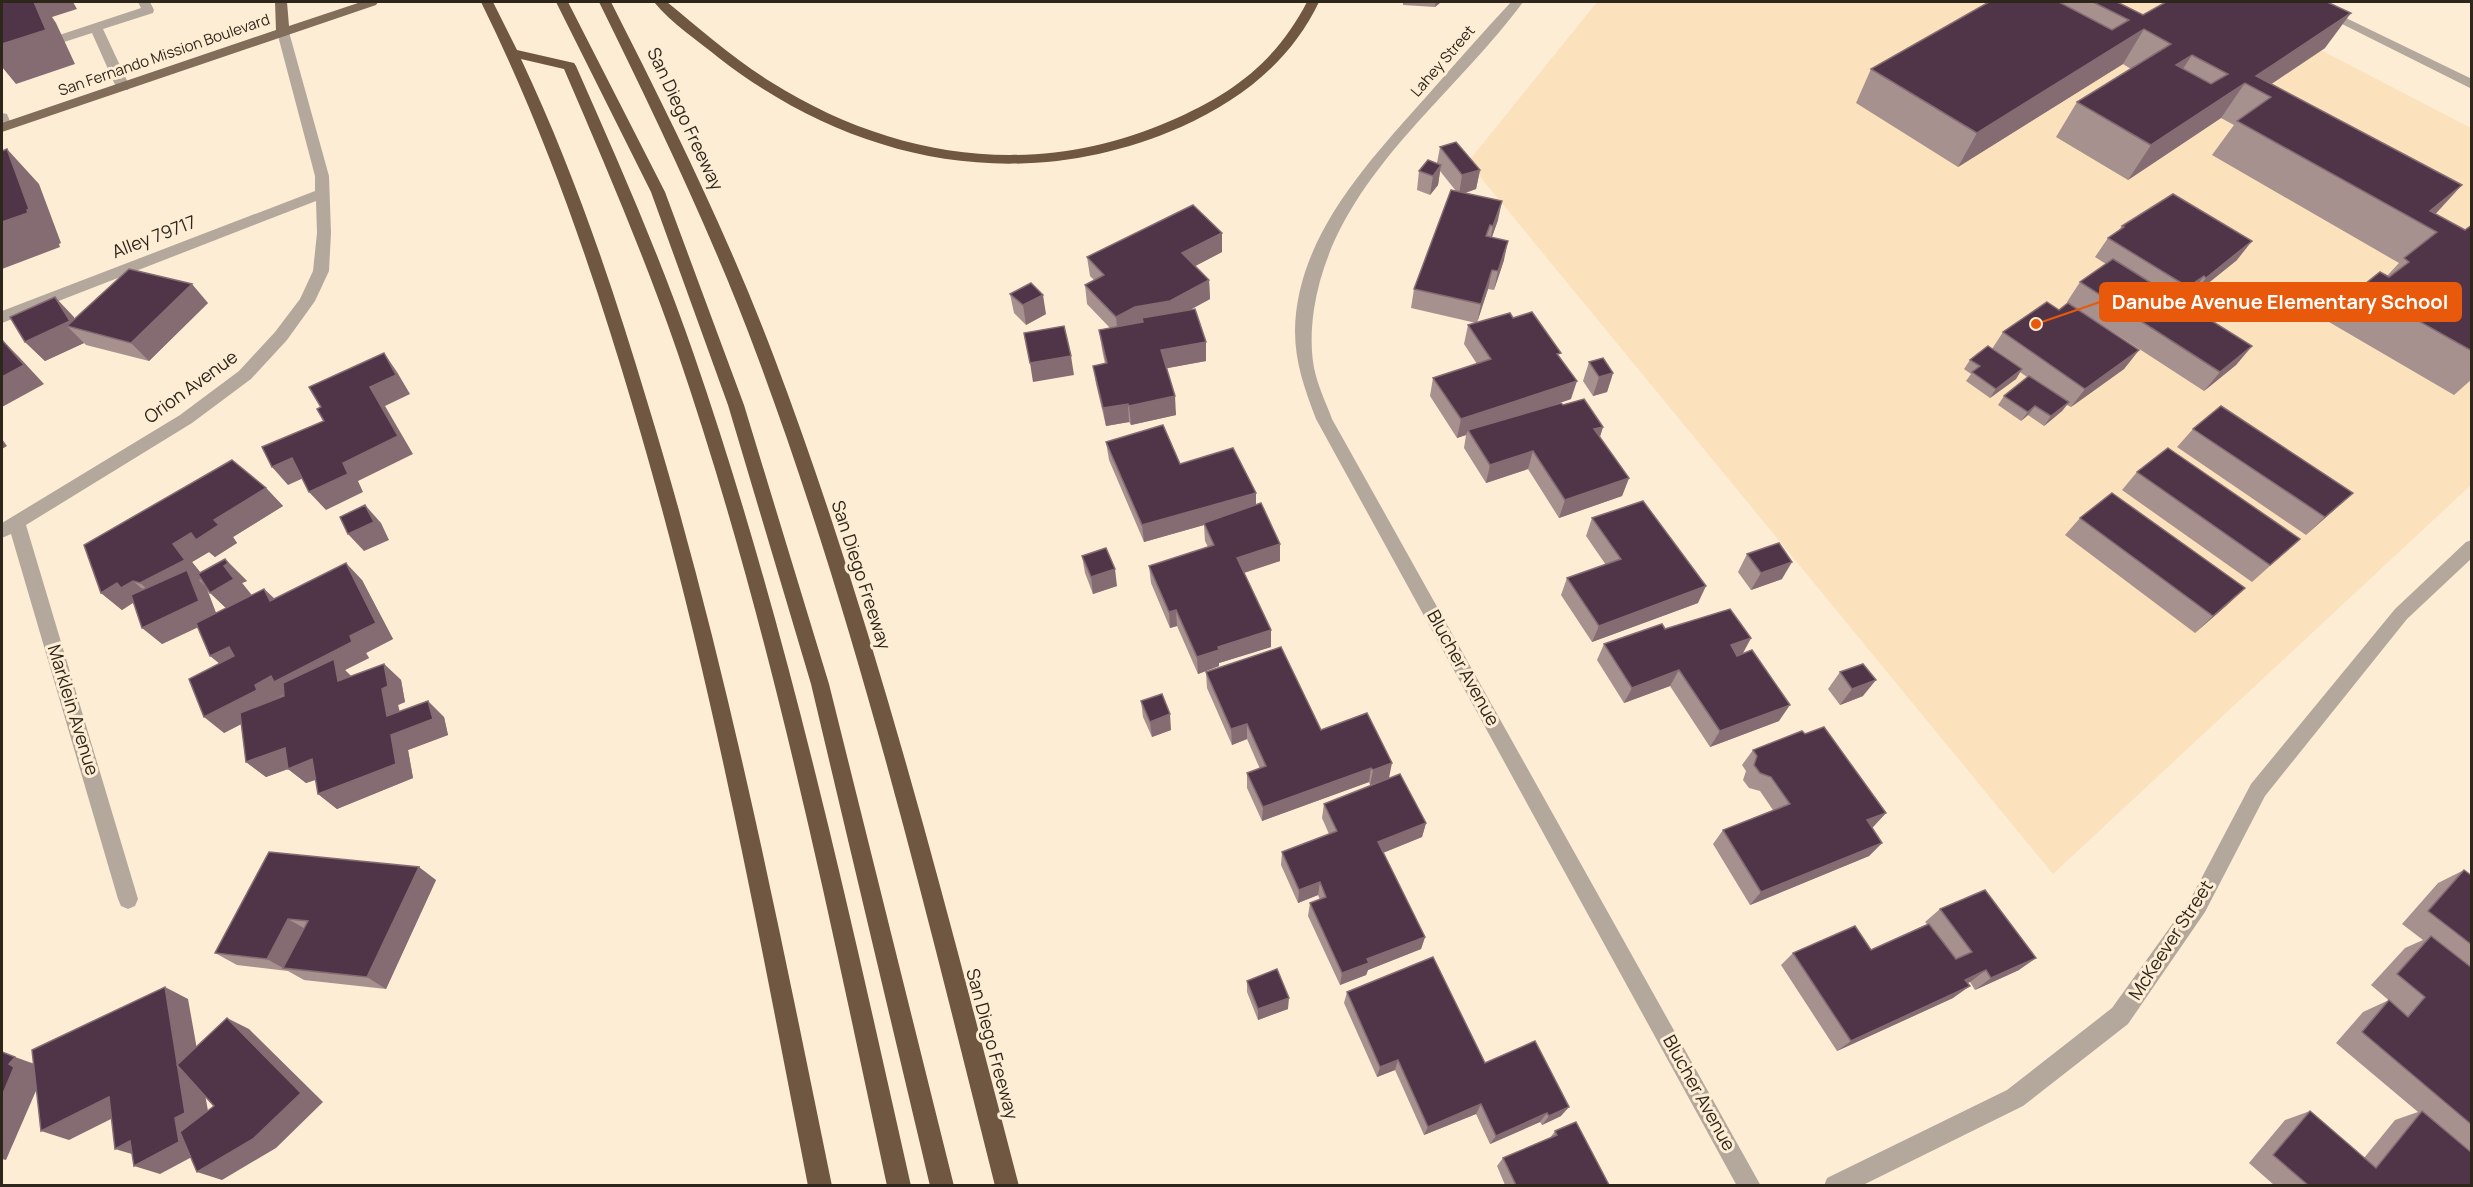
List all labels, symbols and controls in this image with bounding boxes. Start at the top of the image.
street label: San Fernando Mission Boulevard [55,8,272,101]
street label: Lahey Street [1406,20,1480,101]
street label: San Diego Freeway [642,43,730,195]
street label: Alley 79717 [108,209,199,263]
callout: Danube Avenue Elementary School [2100,283,2461,321]
text: Danube Avenue Elementary School [2112,288,2448,315]
street label: Orion Avenue [139,344,242,428]
street label: San Diego Freeway [827,497,898,653]
street label: Blucher Avenue [1422,605,1506,730]
street label: Marklein Avenue [43,641,105,778]
street label: McKeever Street [2123,875,2218,1004]
street label: San Diego Freeway [961,966,1025,1122]
street label: Blucher Avenue [1658,1030,1742,1155]

